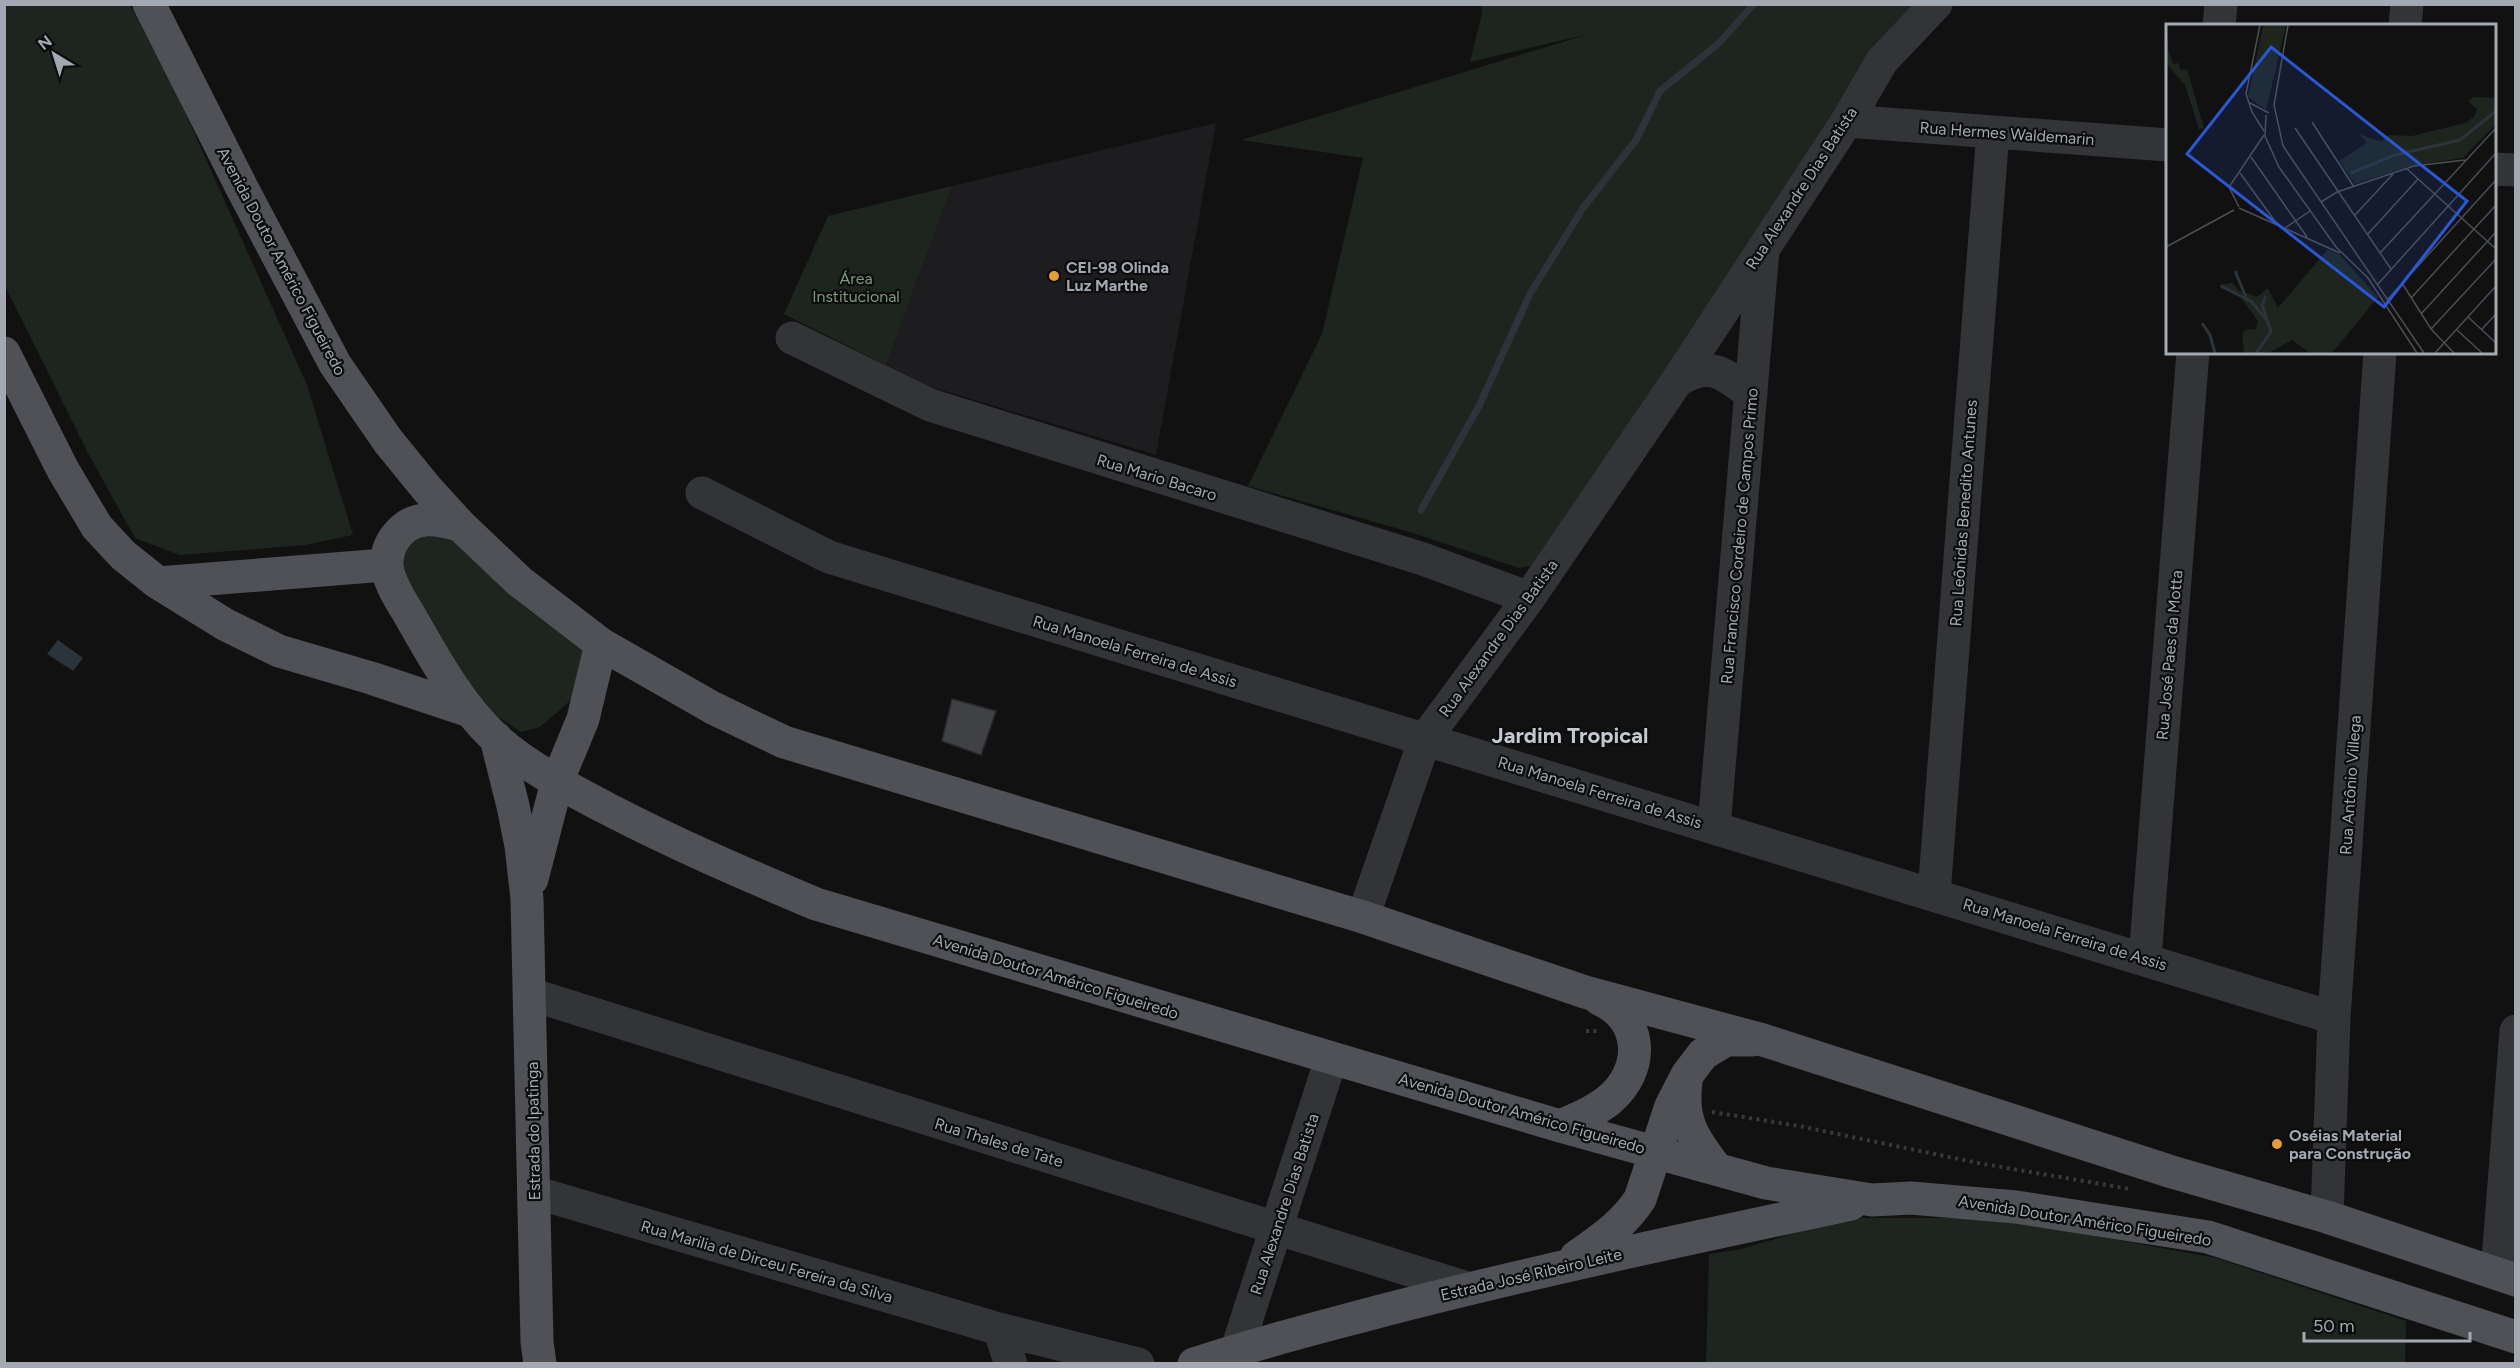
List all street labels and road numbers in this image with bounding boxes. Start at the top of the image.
street label: Rua Alexandre Dias Batista [1742,104,1861,273]
street label: Rua Hermes Waldemarin [1919,118,2095,149]
street label: Avenida Doutor Américo Figueiredo [213,144,350,379]
street label: Rua Francisco Cordeiro de Campos Primo [1717,387,1762,685]
street label: Rua Leônidas Benedito Antunes [1946,399,1981,627]
street label: Rua Mario Bacaro [1095,450,1219,505]
street label: Rua Alexandre Dias Batista [1435,556,1562,721]
street label: Rua José Paes da Motta [2153,569,2186,741]
street label: Rua Manoela Ferreira de Assis [1031,611,1239,692]
street label: Rua Antônio Villega [2336,714,2365,856]
street label: Rua Manoela Ferreira de Assis [1496,752,1704,833]
street label: Rua Manoela Ferreira de Assis [1961,894,2169,975]
street label: Avenida Doutor Américo Figueiredo [931,930,1181,1023]
street label: Estrada do Ipatinga [523,1061,544,1201]
street label: Avenida Doutor Américo Figueiredo [1396,1069,1647,1158]
street label: Rua Alexandre Dias Batista [1246,1111,1323,1297]
street label: Rua Thales de Tate [932,1114,1066,1171]
street label: Avenida Doutor Américo Figueiredo [1957,1191,2213,1250]
street label: Rua Marilia de Dirceu Fereira da Silva [639,1216,895,1307]
street label: Estrada José Ribeiro Leite [1439,1244,1624,1305]

